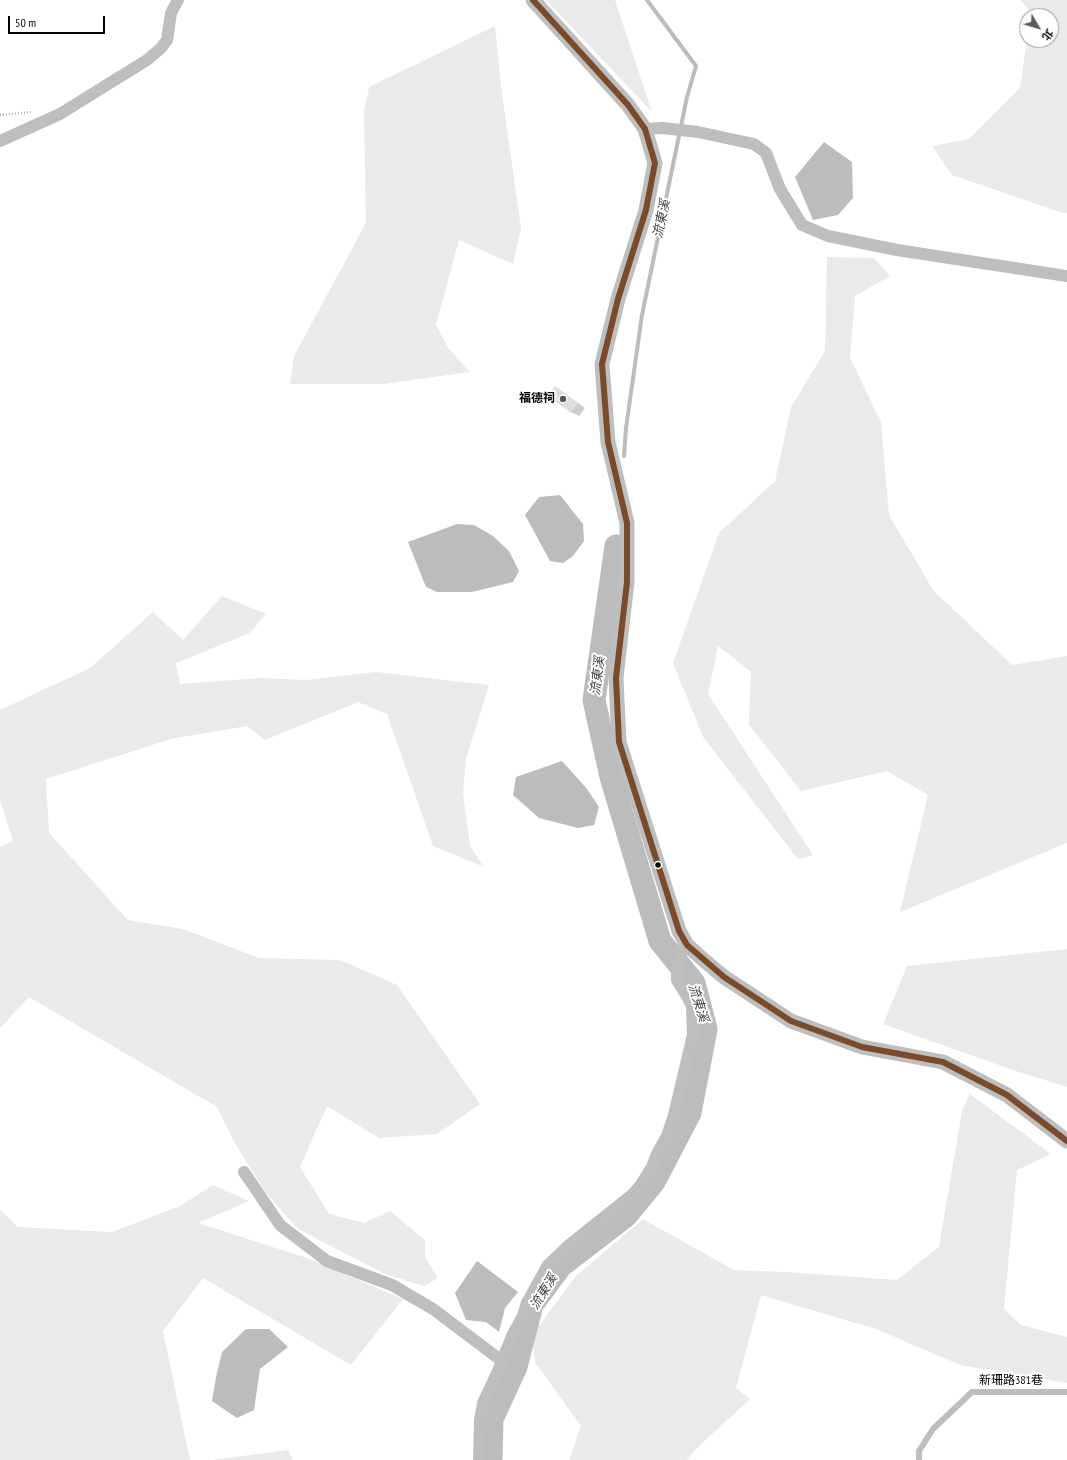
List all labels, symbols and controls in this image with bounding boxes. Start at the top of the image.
scale bar [10,8,107,34]
north arrow [1019,8,1059,48]
text: 50 m [15,15,36,30]
text: 北 [1039,26,1057,43]
water label: 流東溪 [650,198,674,240]
place label: 福德祠 [519,392,555,406]
marker: 福德祠 [558,394,568,404]
water label: 流東溪 [588,656,608,696]
unlabelled marker [653,860,663,870]
water label: 流東溪 [685,982,711,1024]
water label: 流東溪 [527,1271,561,1313]
street label: 新珊路381巷 [979,1374,1043,1388]

